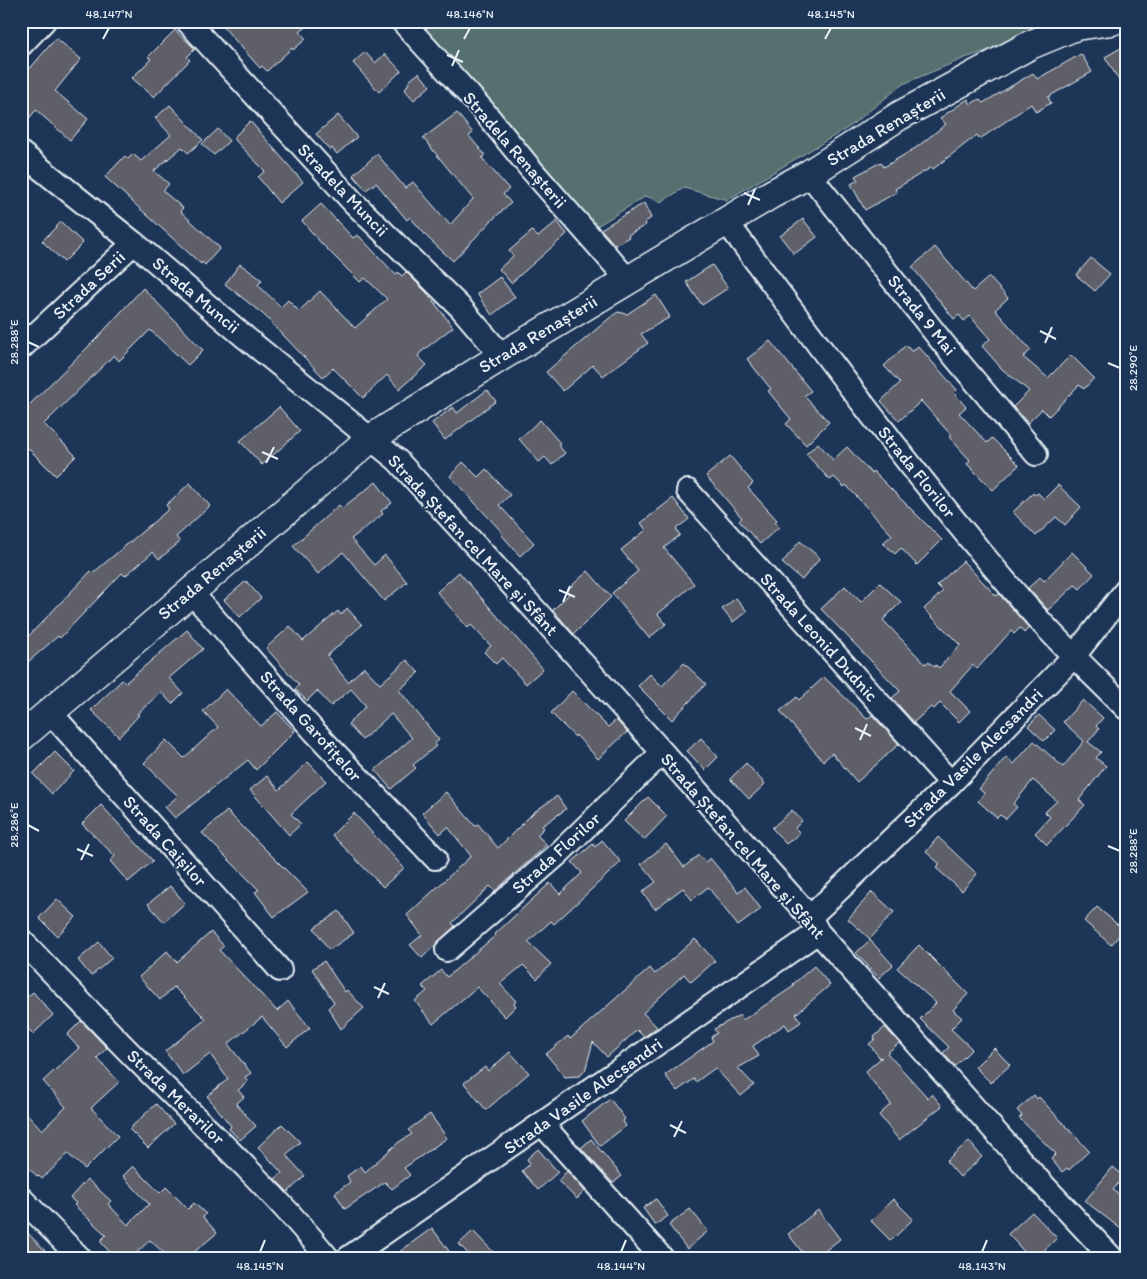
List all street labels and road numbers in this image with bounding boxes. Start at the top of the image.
street label: Strada Renașterii [823,83,949,171]
street label: Stradela Renașterii [458,87,572,213]
street label: Stradela Muncii [293,139,393,241]
street label: Strada Serii [48,246,130,324]
street label: Strada Muncii [148,252,244,338]
street label: Strada 9 Mai [883,270,961,360]
street label: Strada Renașterii [475,290,601,378]
street label: Strada Florilor [873,422,961,523]
street label: Strada Ștefan cel Mare și Sfânt [383,450,563,640]
street label: Strada Renașterii [153,521,271,625]
street label: Strada Leonid Dudnic [755,568,883,706]
street label: Strada Garofițelor [255,666,367,787]
street label: Strada Vasile Alecsandri [899,684,1047,832]
street label: Strada Ștefan cel Mare și Sfânt [656,748,830,944]
street label: Strada Caișilor [118,791,212,891]
street label: Strada Florilor [507,807,606,899]
street label: Strada Vasile Alecsandri [499,1033,667,1159]
street label: Strada Merarilor [122,1045,230,1150]

